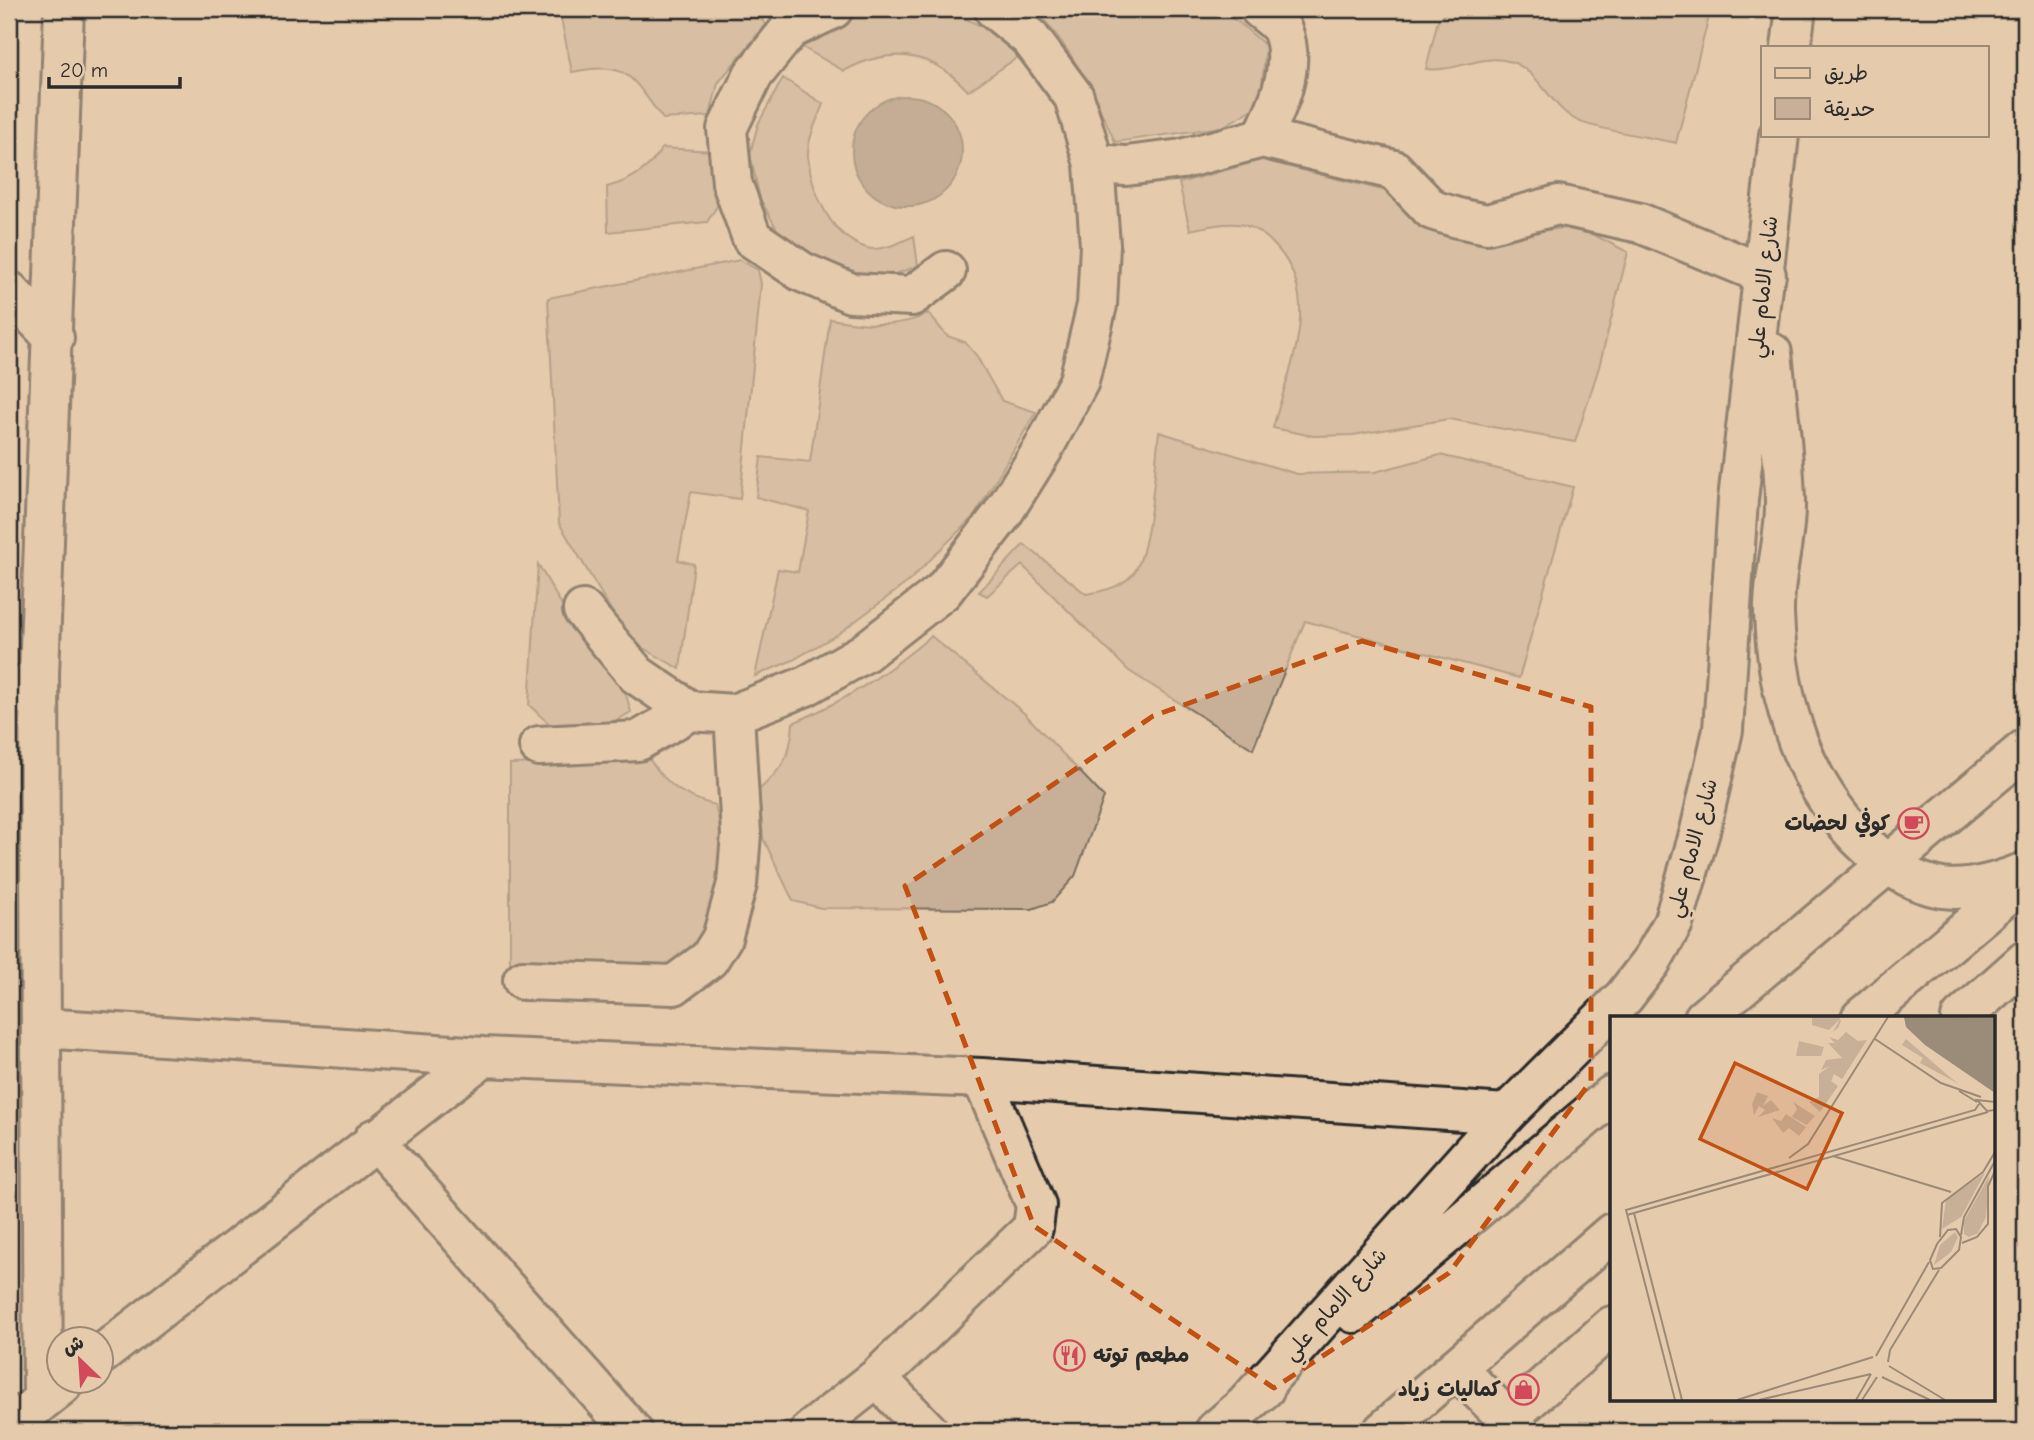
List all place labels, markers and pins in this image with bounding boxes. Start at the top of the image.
cafe icon: كوفي لحضات [1896,806,1930,840]
place label: كوفي لحضات [1785,807,1891,838]
restaurant icon: مطعم توته [1053,1338,1087,1372]
place label: مطعم توته [1093,1343,1190,1371]
shop icon: كماليات زياد [1507,1372,1541,1406]
place label: كماليات زياد [1398,1377,1501,1402]

